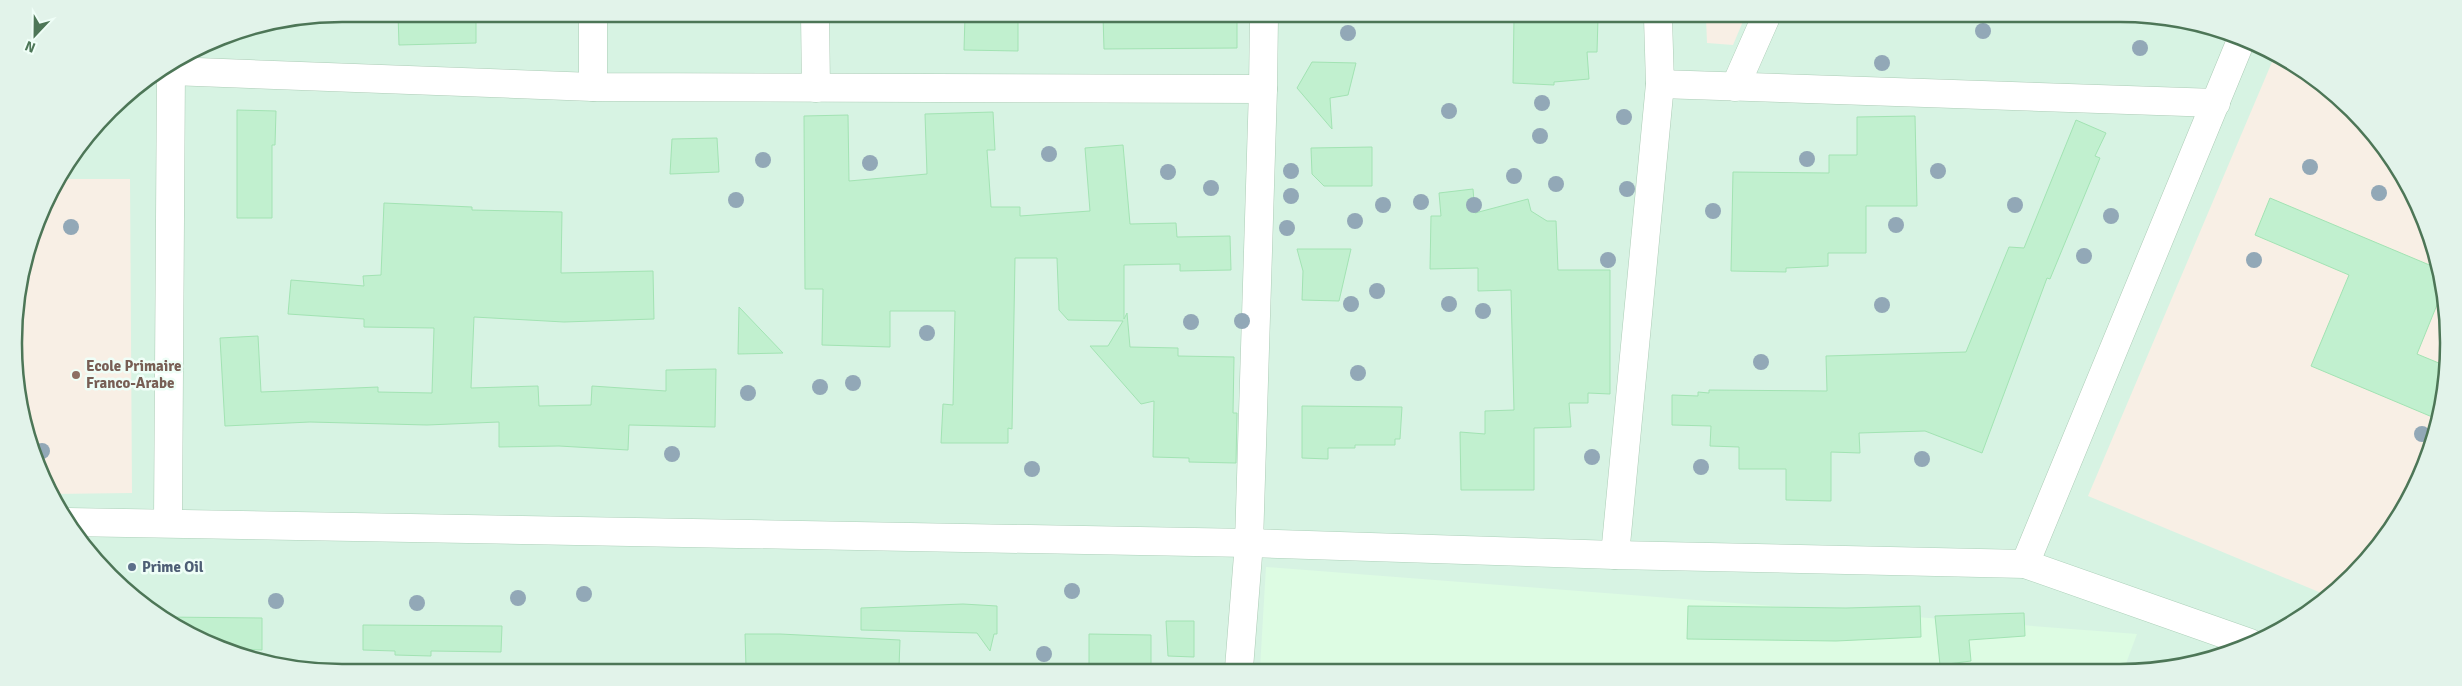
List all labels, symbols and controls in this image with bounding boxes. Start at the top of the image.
north arrow [10,10,60,60]
text: N [23,37,38,56]
place label: Ecole Primaire Franco-Arabe [86,357,181,392]
marker: Ecole Primaire Franco-Arabe [70,369,82,381]
place label: Prime Oil [142,558,204,576]
marker: Prime Oil [126,561,138,573]

